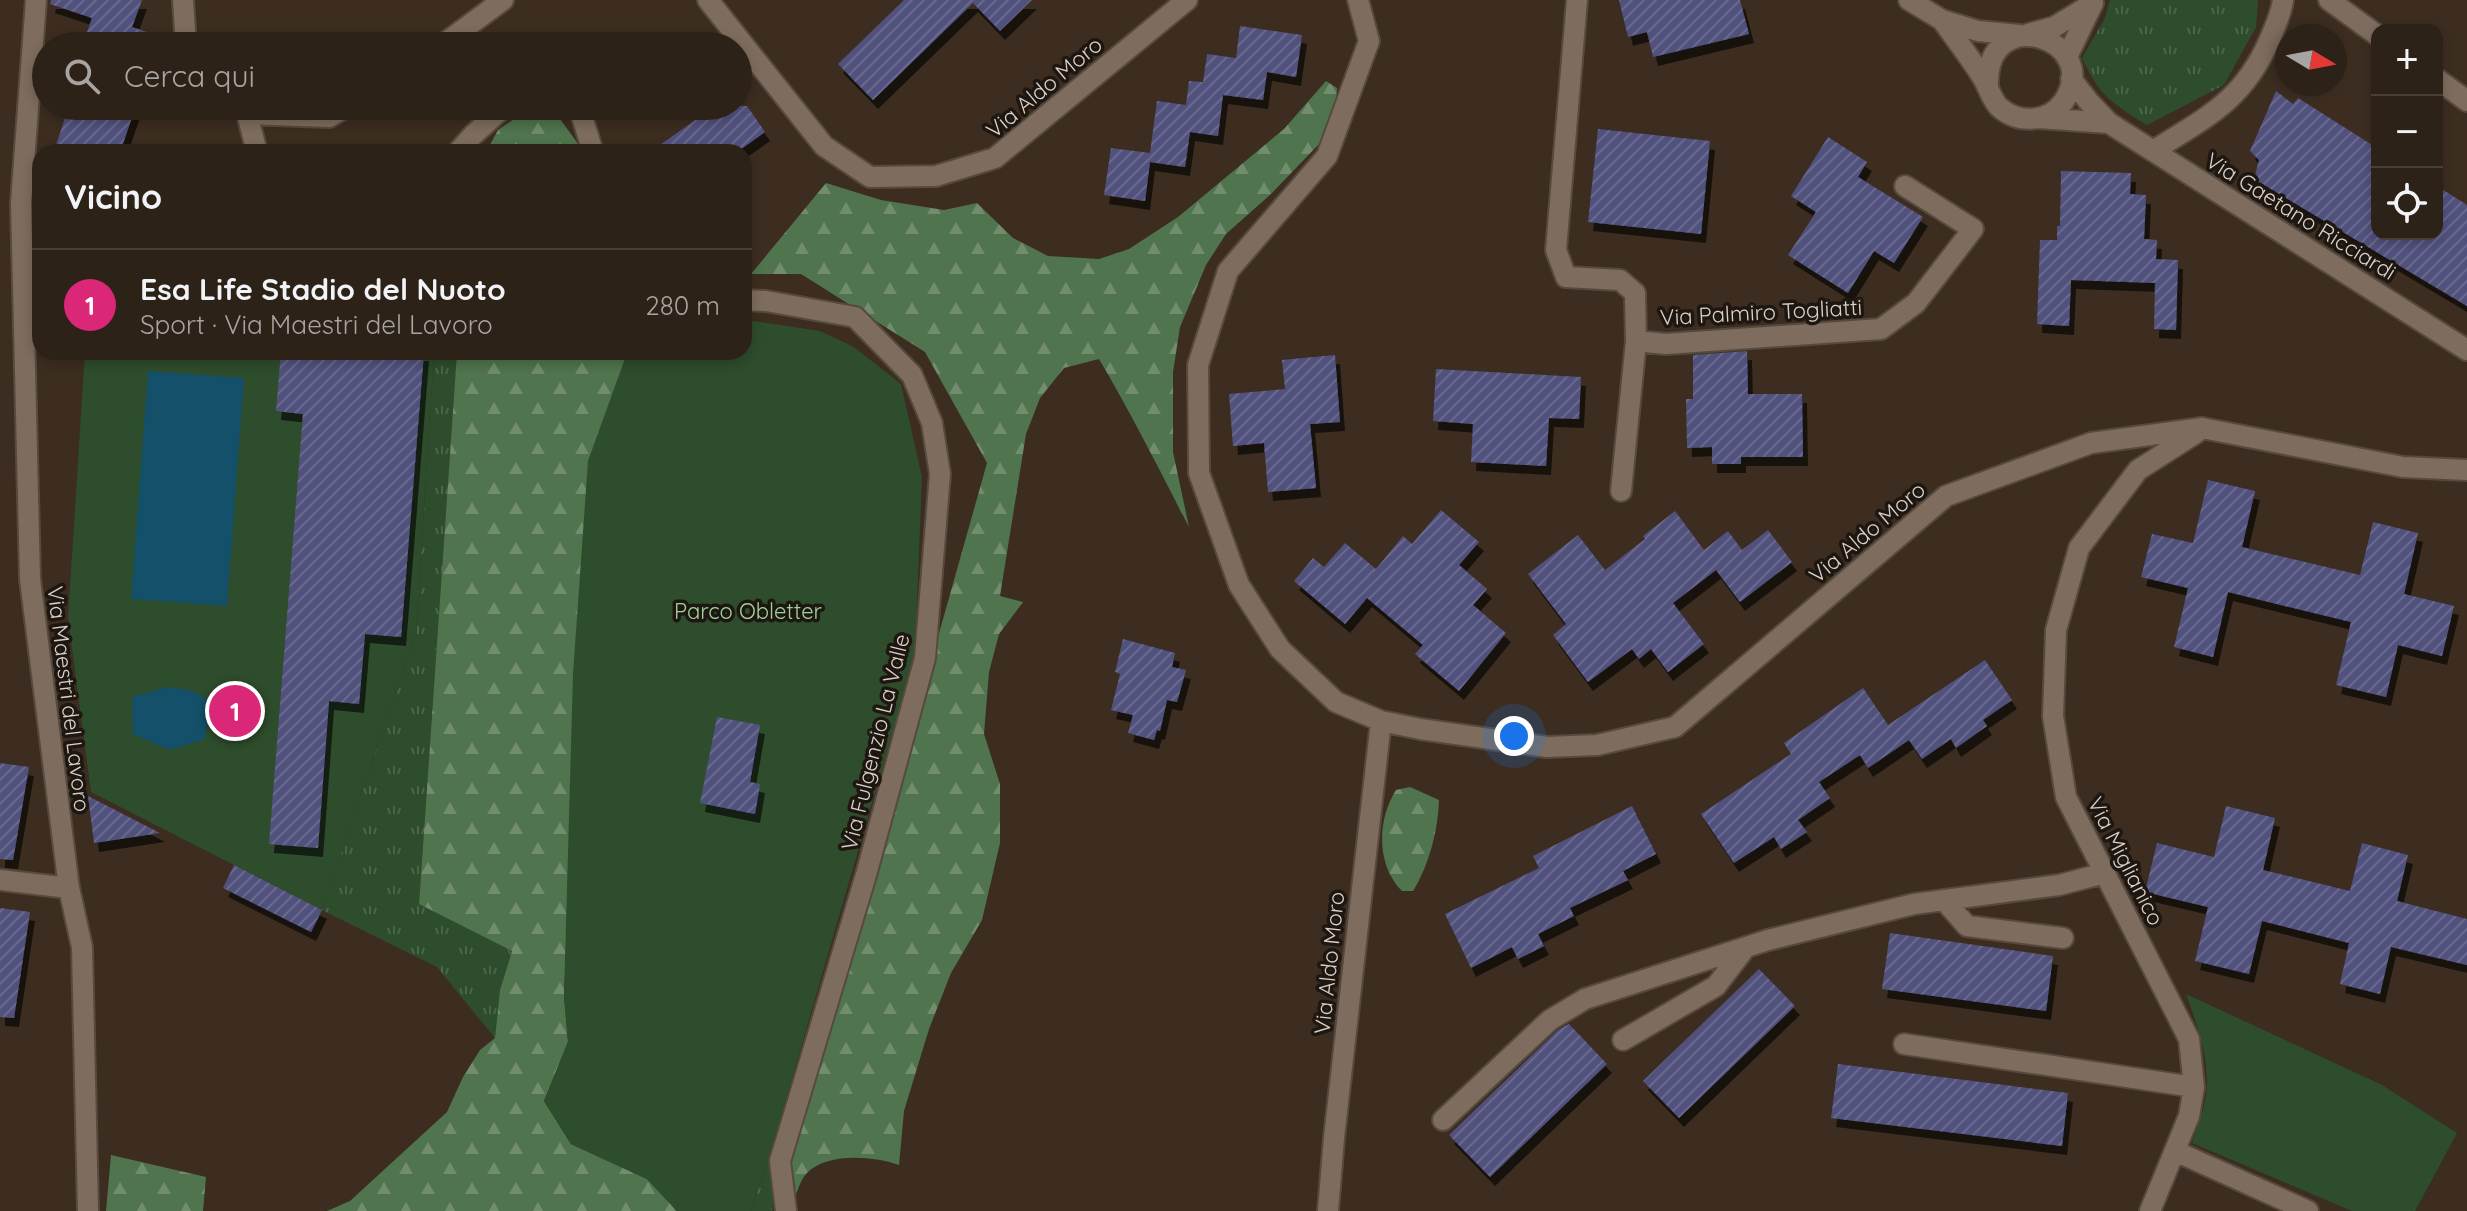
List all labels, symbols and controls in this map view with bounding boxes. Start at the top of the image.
north arrow [2275,24,2347,96]
map controls [2371,24,2443,240]
button: + [2371,24,2443,96]
street label: Via Aldo Moro [980,30,1108,144]
search box [32,32,752,120]
icon: search [60,54,104,98]
text: Cerca qui [124,57,255,95]
button: − [2371,96,2443,168]
street label: Via Gaetano Ricciardi [2201,146,2401,286]
button: locate [2371,168,2443,240]
text: Vicino [64,175,162,218]
text: Esa Life Stadio del Nuoto [140,270,506,308]
text: 1 [85,289,95,322]
text: 280 m [645,289,720,322]
street label: Via Palmiro Togliatti [1659,293,1863,331]
text: Sport · Via Maestri del Lavoro [140,308,493,341]
street label: Via Aldo Moro [1803,475,1931,589]
street label: Via Maestri del Lavoro [41,584,97,814]
park label: Parco Obletter [674,597,823,625]
street label: Via Fulgenzio La Valle [835,631,915,853]
pin: 1 [209,681,261,741]
your location [1494,716,1534,756]
street label: Via Miglianico [2082,792,2170,930]
street label: Via Aldo Moro [1308,890,1350,1036]

